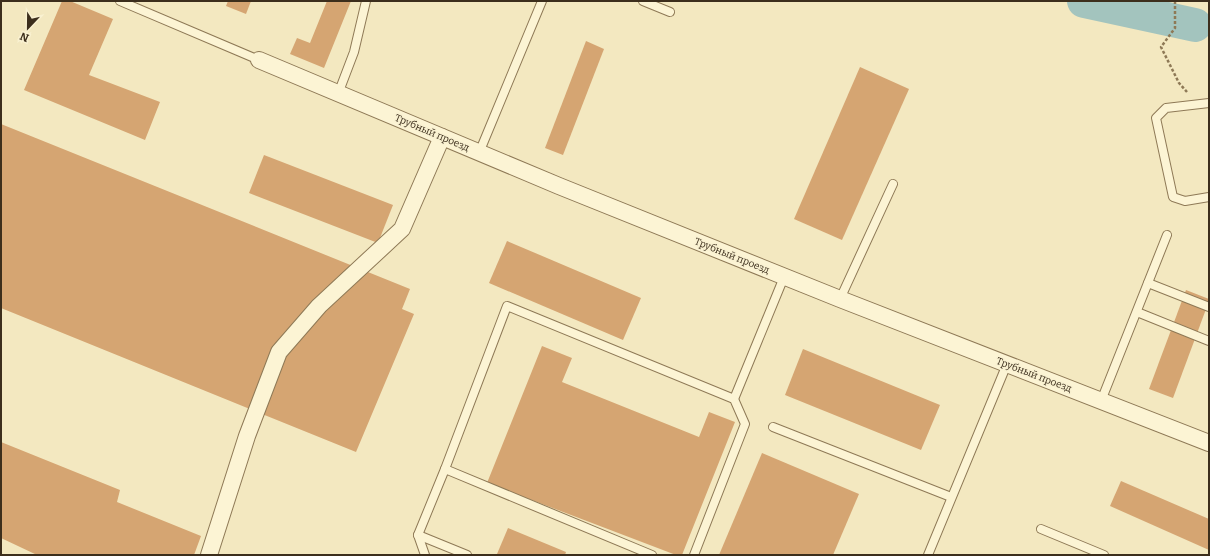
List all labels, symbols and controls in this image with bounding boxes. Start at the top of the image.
north arrow [8,8,48,48]
text: N [18,29,31,44]
street label: Трубный проезд [393,111,472,154]
street label: Трубный проезд [693,235,772,277]
street label: Трубный проезд [995,354,1074,395]

